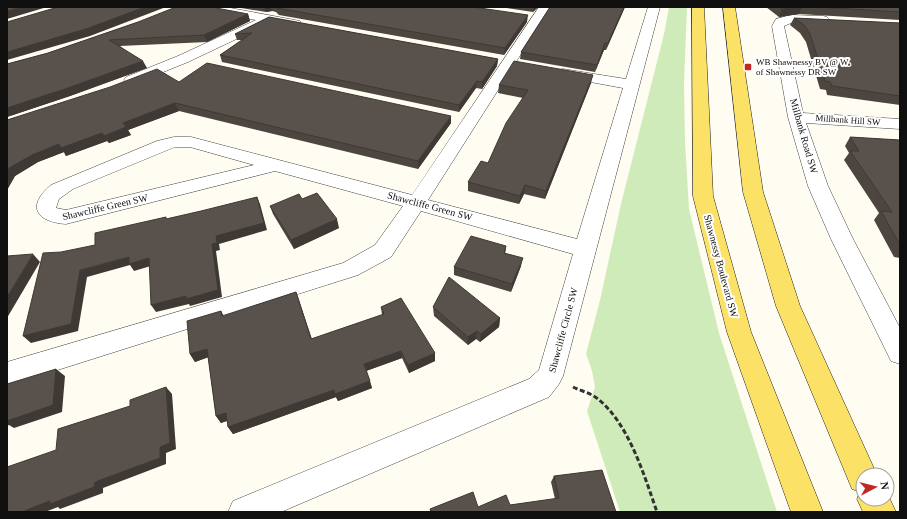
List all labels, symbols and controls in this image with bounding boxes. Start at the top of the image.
place label: WB Shawnessy BV @ W. of Shawnessy DR SW [756,57,850,77]
marker: WB Shawnessy BV @ W. of Shawnessy DR SW [743,62,753,72]
street label: Millbank Road SW [788,97,820,175]
street label: Millbank Hill SW [815,113,881,127]
street label: Shawcliffe Green SW [386,189,474,223]
street label: Shawcliffe Green SW [61,192,149,222]
street label: Shawnessy Boulevard SW [702,213,740,319]
street label: Shawcliffe Circle SW [546,286,580,374]
north arrow [855,467,895,507]
text: N [878,481,891,491]

